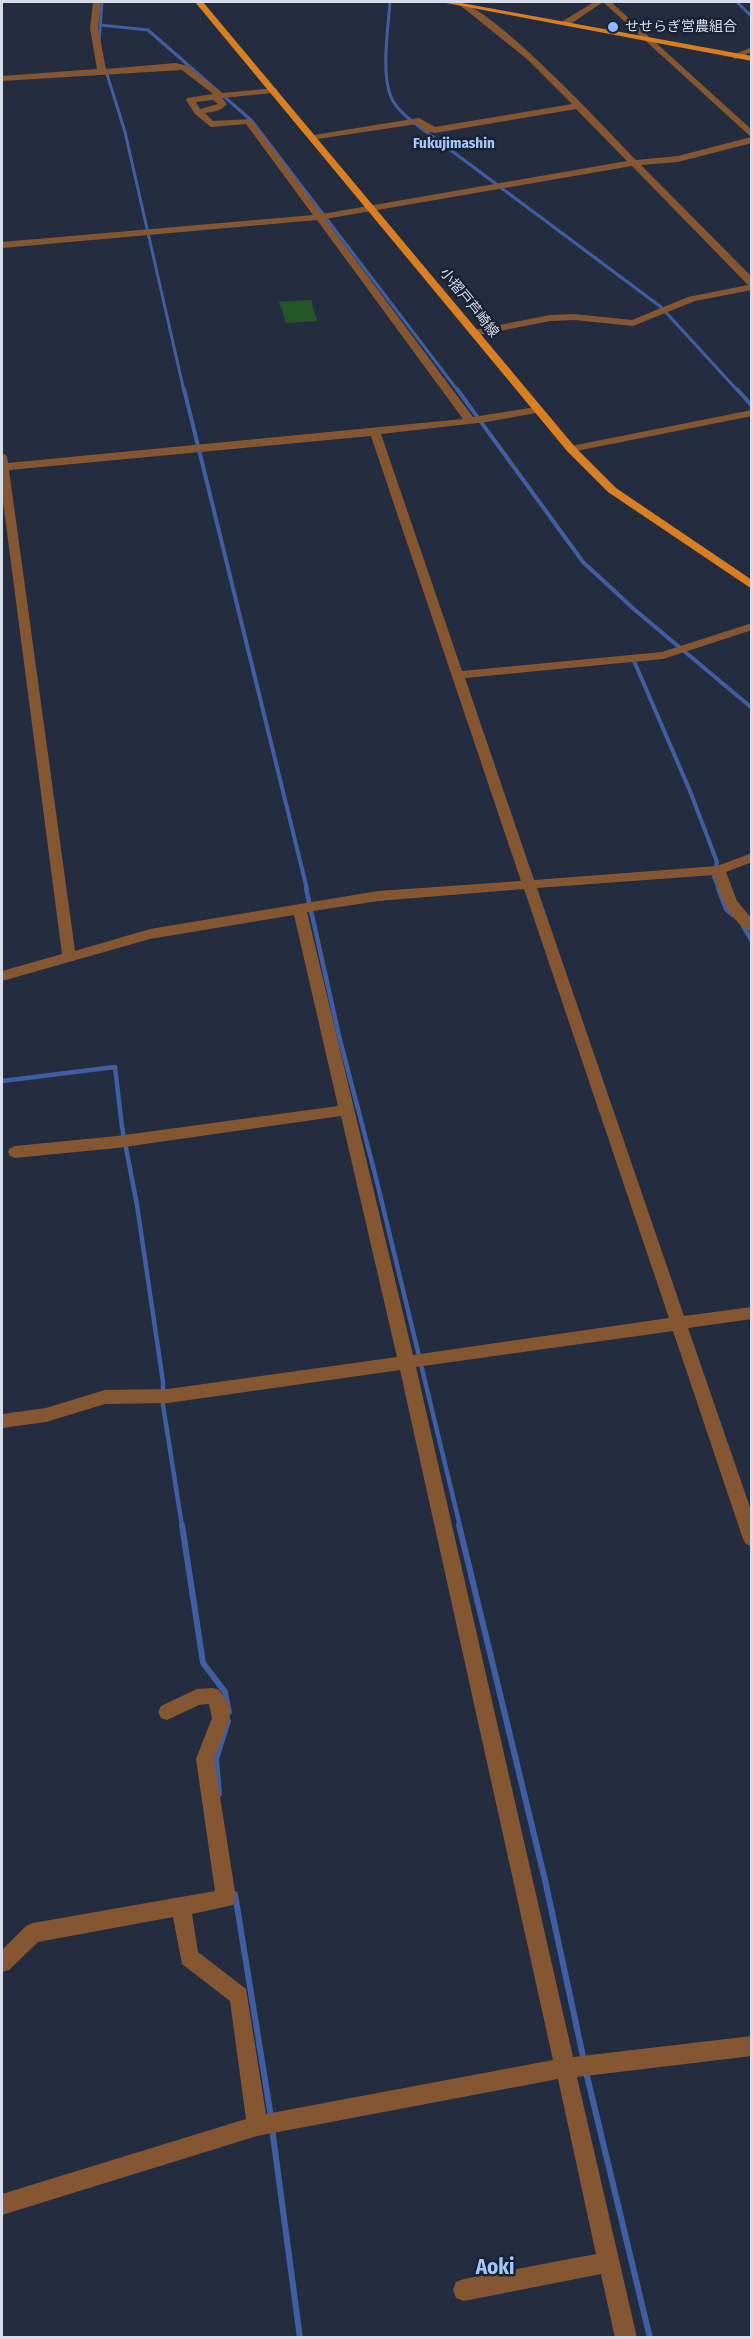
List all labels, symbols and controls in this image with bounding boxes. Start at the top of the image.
place label: せせらぎ営農組合 [625,19,737,35]
marker: せせらぎ営農組合 [606,20,620,34]
district label: Fukujimashin [413,135,495,153]
street label: 小摺戸芦崎線 [436,265,502,341]
district label: Aoki [476,2255,514,2281]

